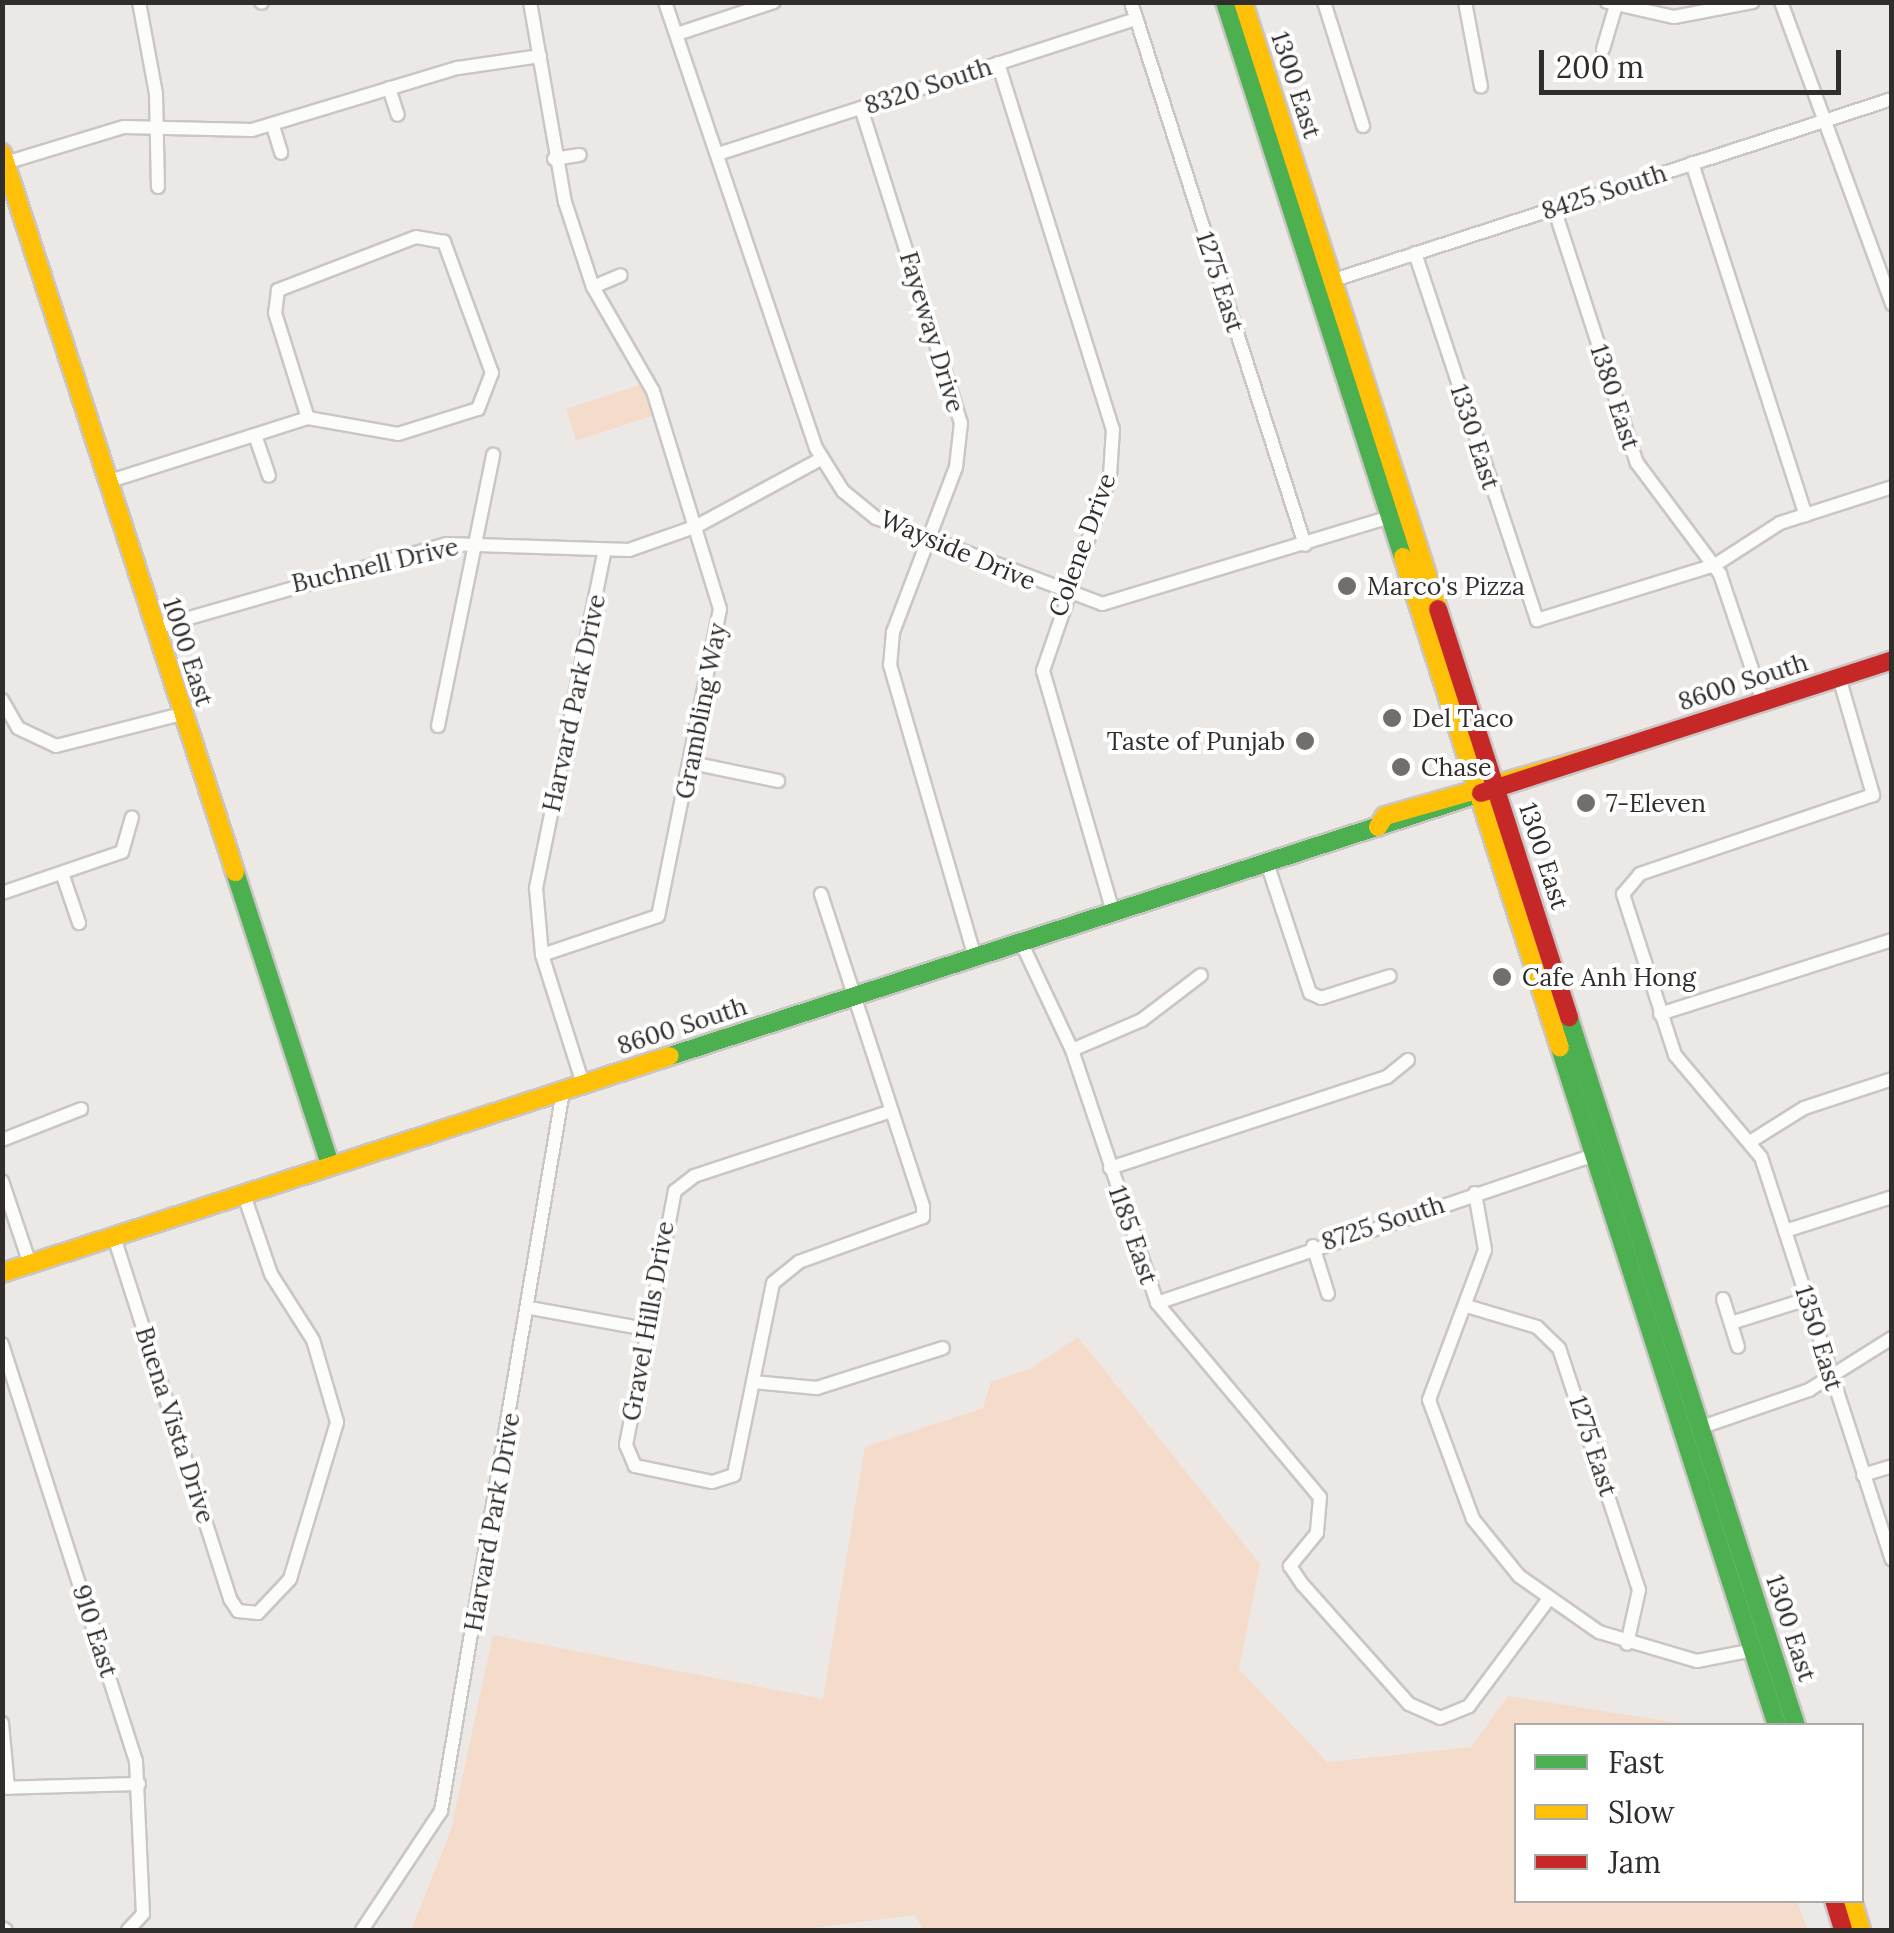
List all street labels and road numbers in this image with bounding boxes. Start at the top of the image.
street label: 1300 East [1265,28,1327,142]
street label: 8320 South [861,51,995,121]
street label: 8425 South [1538,158,1670,226]
street label: 1275 East [1190,228,1250,336]
street label: Fayeway Drive [893,248,971,416]
street label: 1380 East [1584,341,1646,453]
street label: 1330 East [1444,381,1506,493]
street label: Colene Drive [1042,469,1122,621]
street label: Wayside Drive [876,504,1040,596]
street label: Buchnell Drive [289,531,461,599]
street label: Harvard Park Drive [536,591,612,815]
street label: 1000 East [156,594,220,710]
street label: Grambling Way [669,620,733,802]
street label: 8600 South [1674,647,1812,717]
street label: 1300 East [1513,799,1575,913]
street label: 8600 South [613,991,751,1061]
street label: 1185 East [1102,1182,1164,1288]
street label: 8725 South [1318,1189,1448,1257]
street label: Gravel Hills Drive [616,1219,680,1423]
street label: 1350 East [1789,1282,1849,1394]
street label: Buena Vista Drive [129,1323,221,1527]
street label: 1275 East [1563,1392,1623,1500]
street label: Harvard Park Drive [458,1410,526,1634]
street label: 1300 East [1760,1571,1822,1685]
street label: 910 East [66,1581,124,1681]

